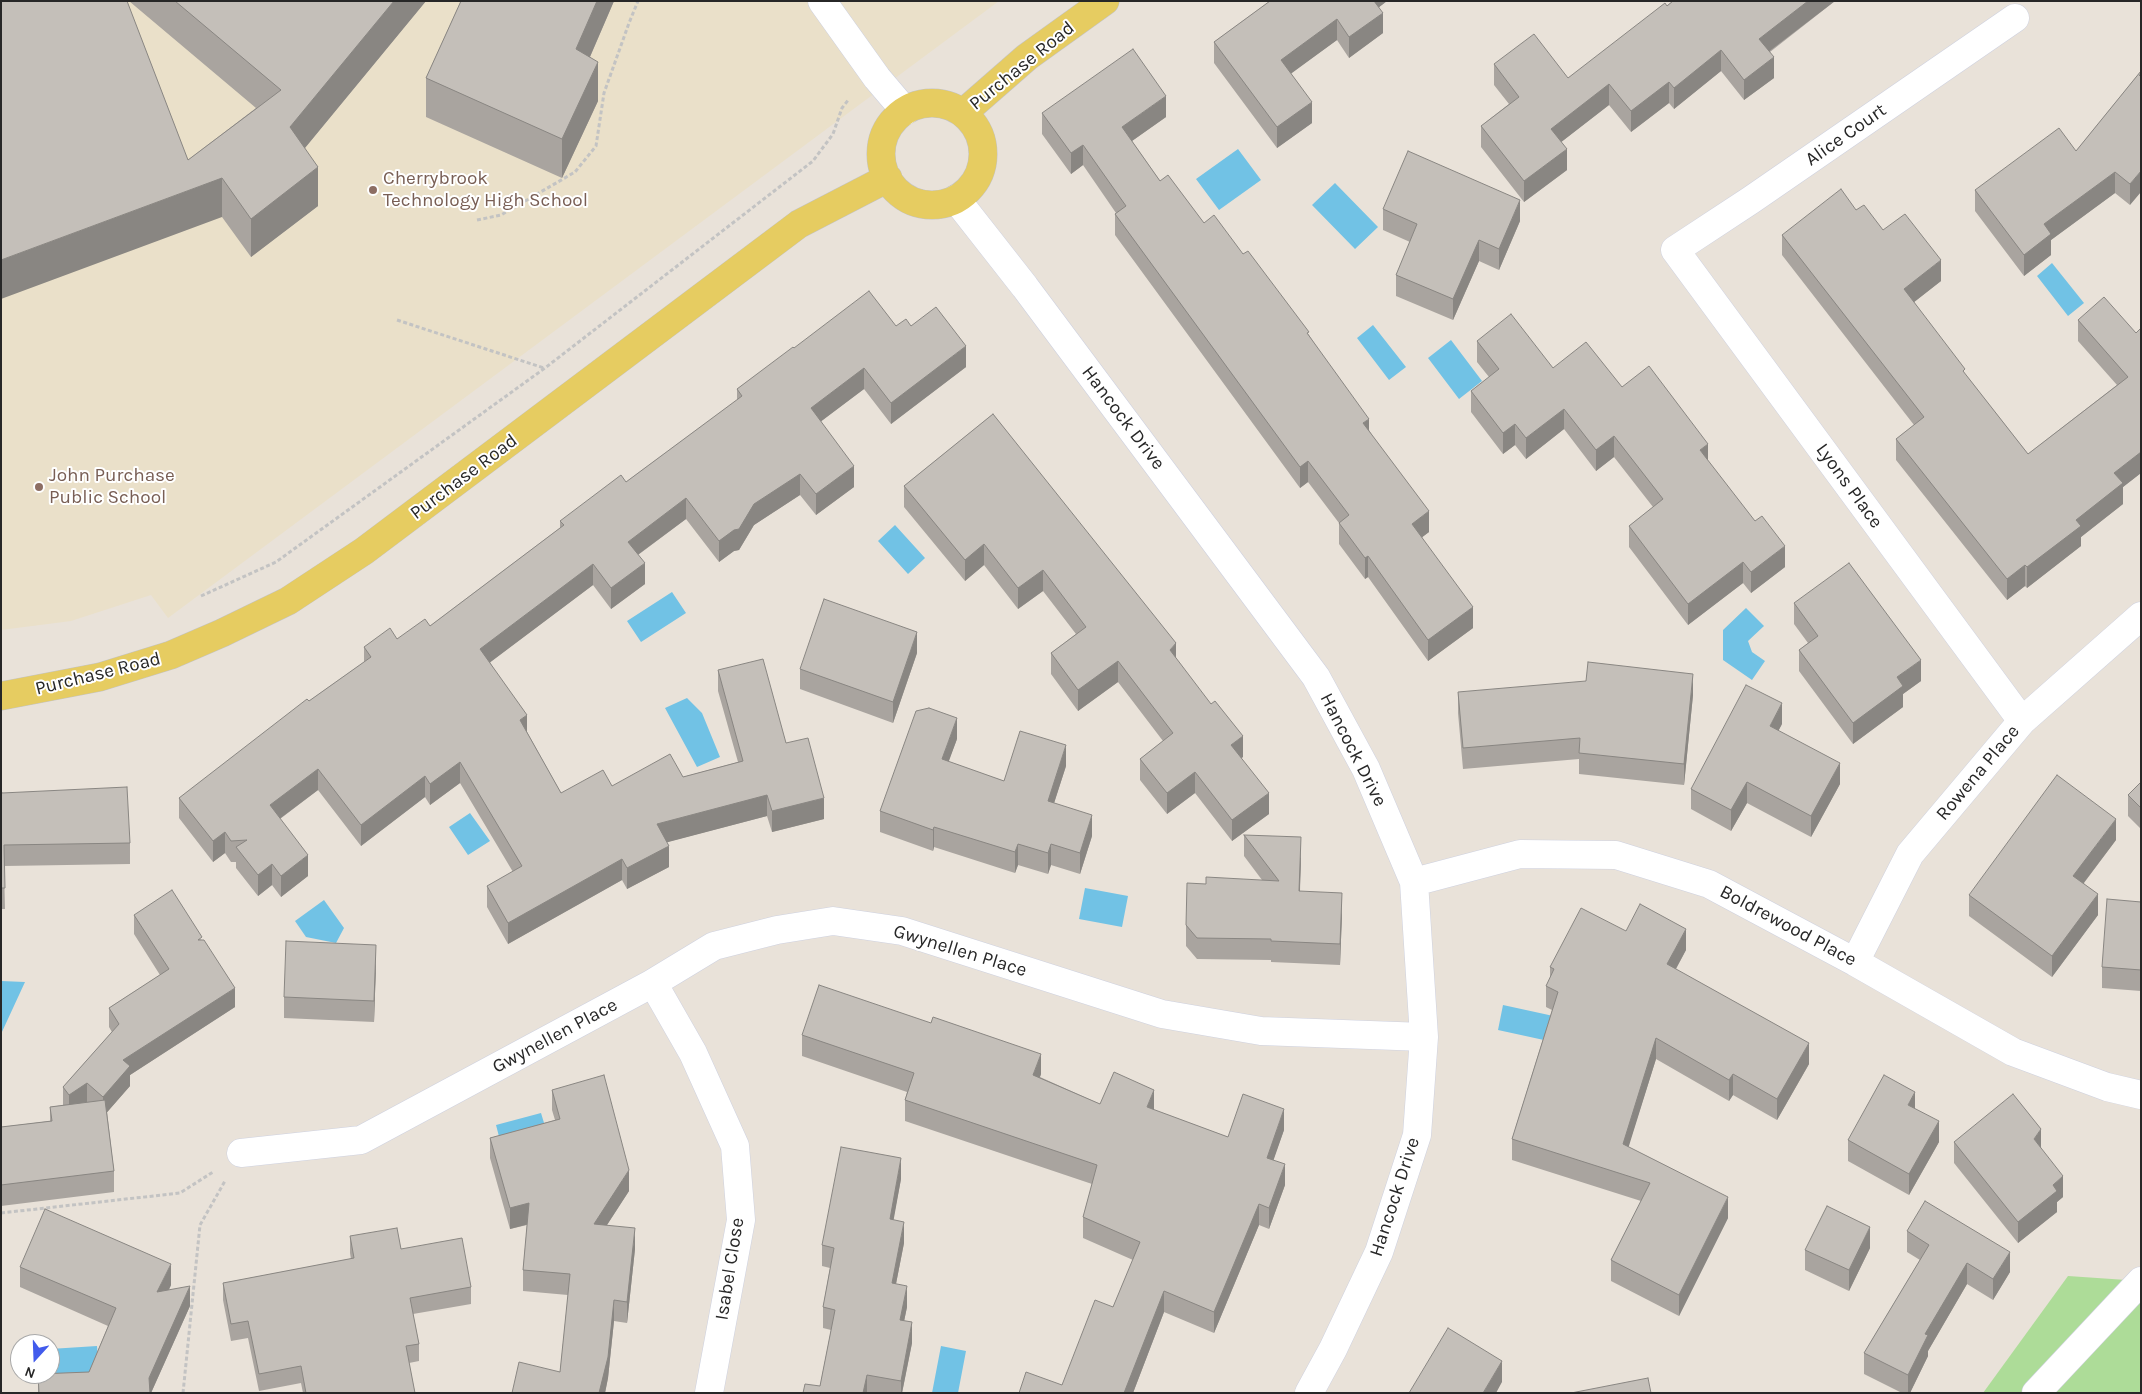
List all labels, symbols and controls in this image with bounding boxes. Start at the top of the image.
street label: Purchase Road [965,17,1079,115]
street label: Alice Court [1801,99,1891,171]
place label: Cherrybrook Technology High School [383,168,588,212]
marker: Cherrybrook Technology High School [367,184,379,196]
street label: Hancock Drive [1077,362,1169,474]
street label: Purchase Road [406,429,522,525]
street label: Lyons Place [1811,439,1887,533]
place label: John Purchase Public School [49,465,175,509]
marker: John Purchase Public School [33,481,45,493]
street label: Purchase Road [33,647,163,701]
street label: Hancock Drive [1315,689,1391,811]
street label: Rowena Place [1931,721,2025,825]
street label: Boldrewood Place [1716,880,1860,972]
street label: Gwynellen Place [891,920,1029,982]
street label: Gwynellen Place [489,993,621,1079]
street label: Hancock Drive [1365,1134,1425,1260]
street label: Isabel Close [711,1216,749,1322]
north arrow [10,1334,60,1384]
text: N [22,1363,38,1382]

